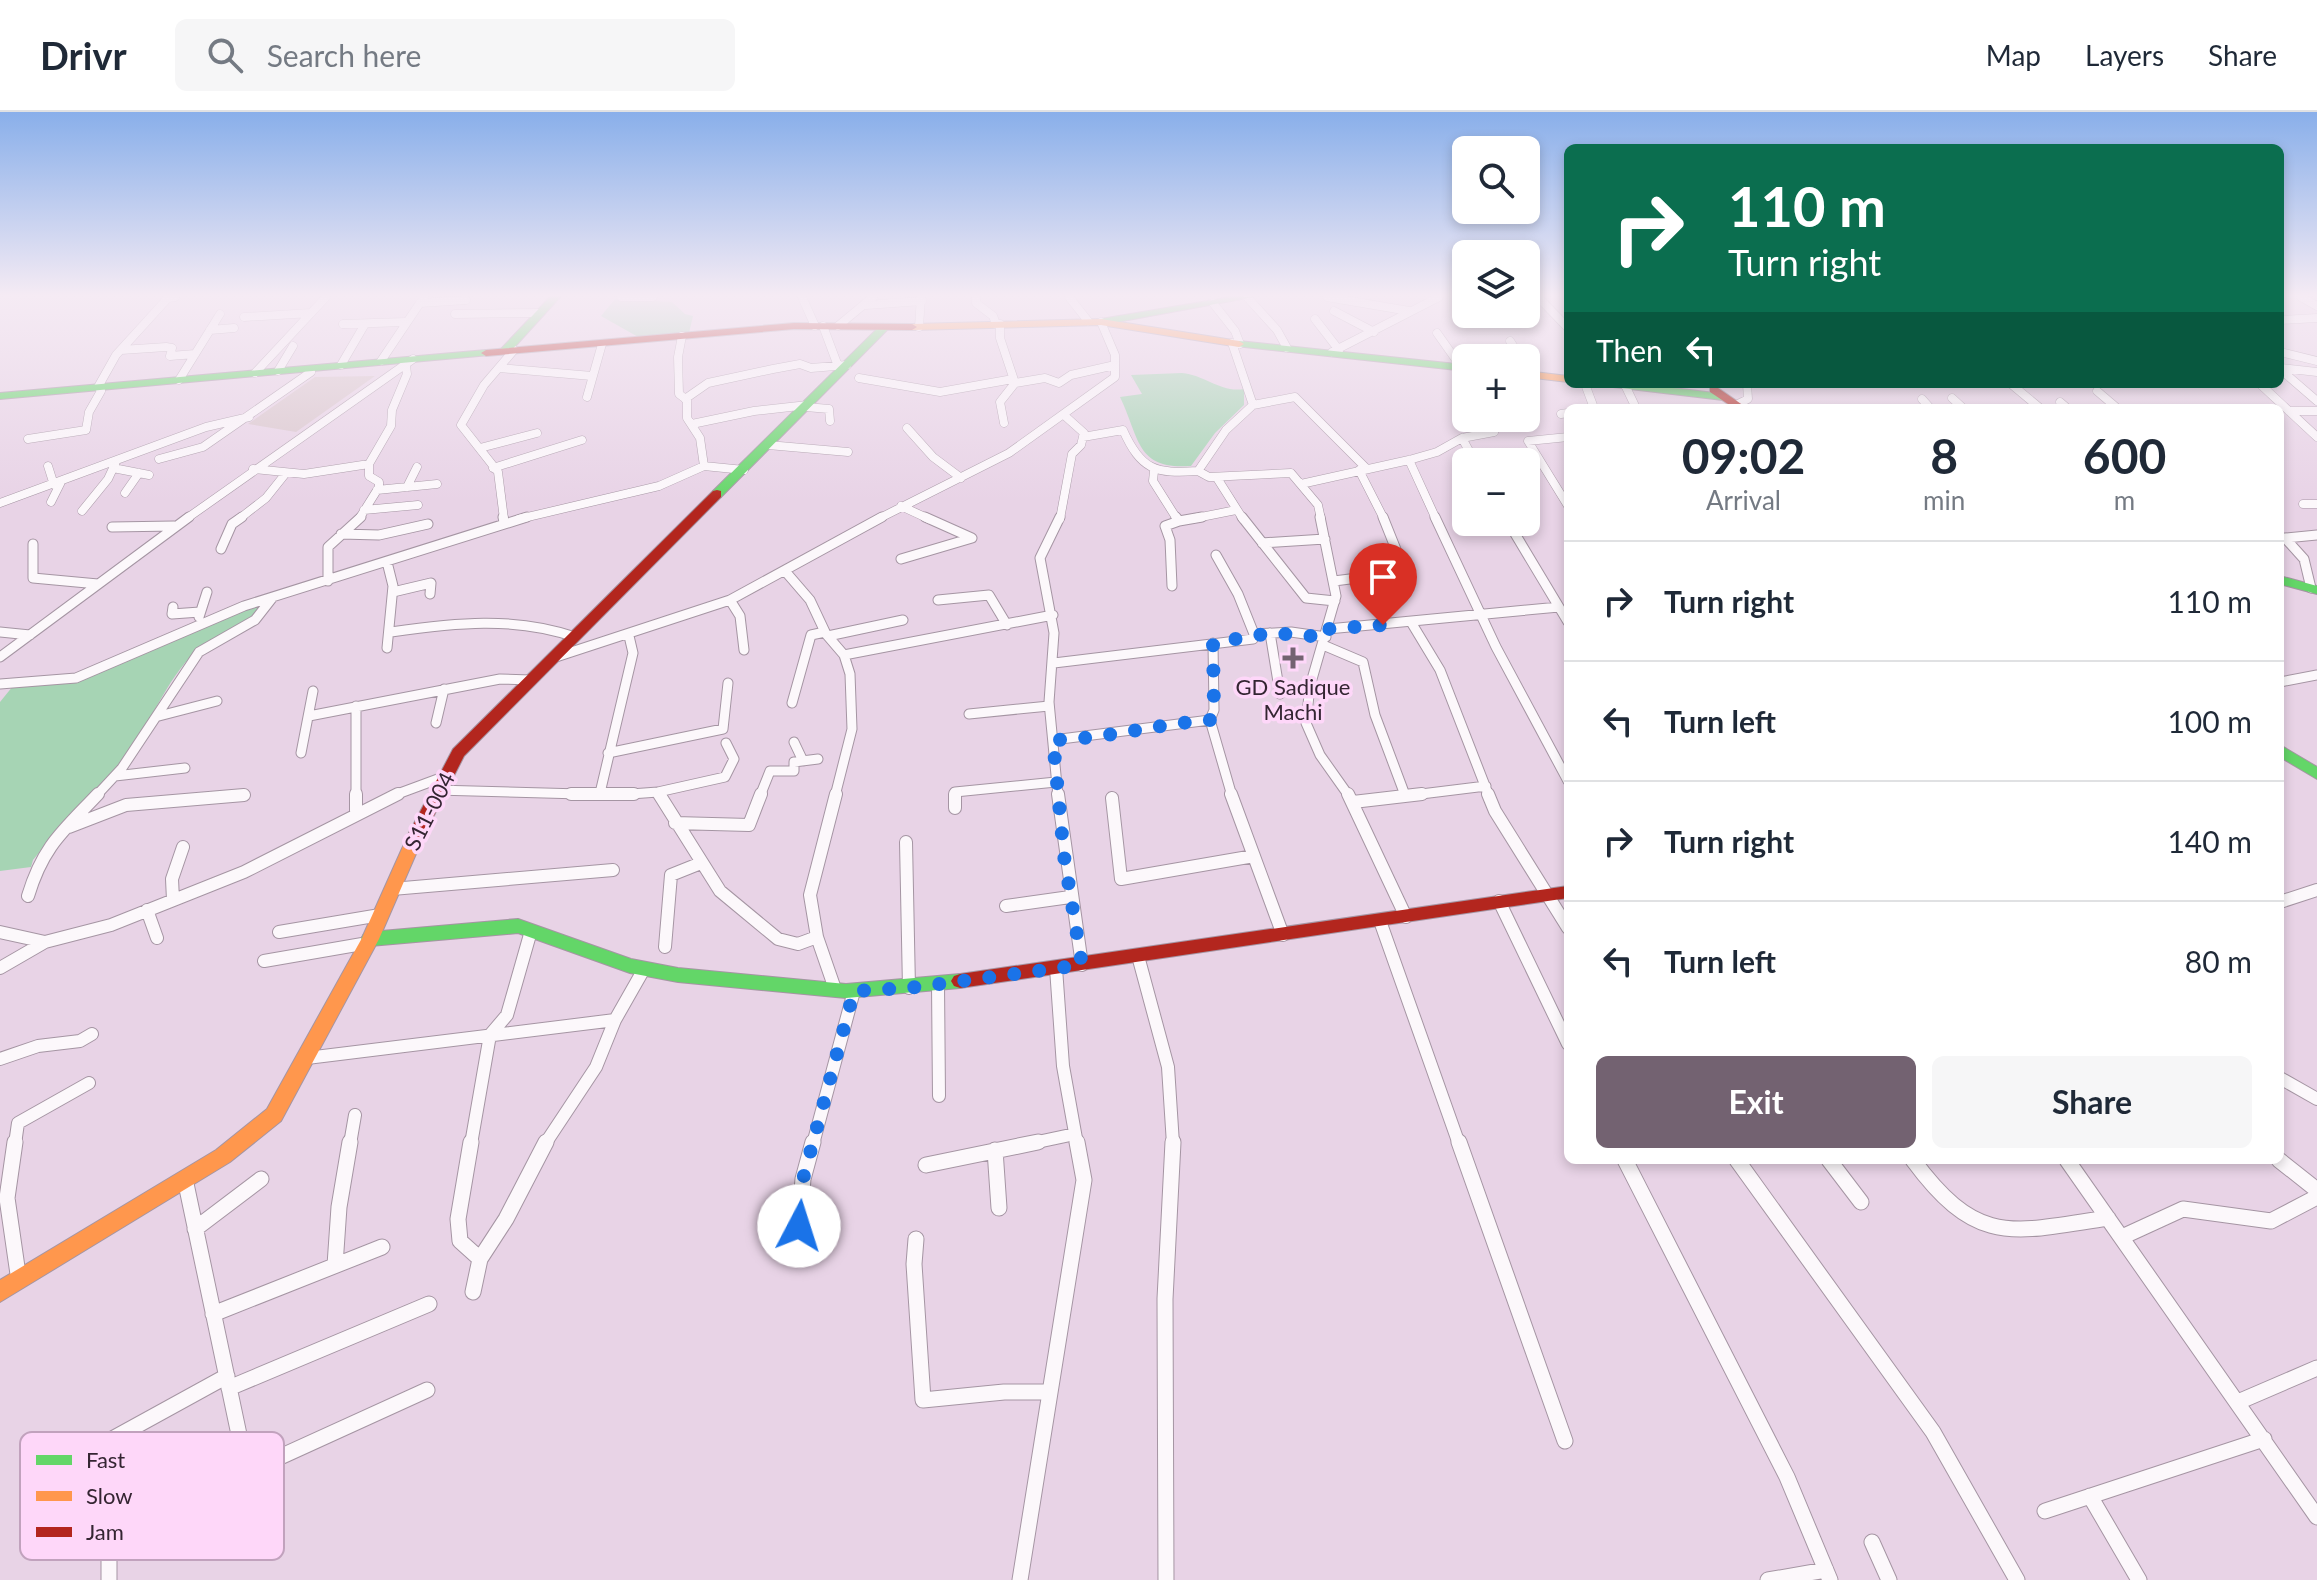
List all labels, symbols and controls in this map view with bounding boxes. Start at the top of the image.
search box [175,19,735,91]
text: Drivr [40,32,127,78]
icon: search [203,33,247,77]
text: Search here [267,37,421,73]
text: Map [1986,38,2041,72]
text: Layers [2085,38,2164,72]
text: Share [2208,38,2277,72]
map controls [1452,136,1540,536]
button: search [1452,136,1540,224]
text: 110 m [1728,172,1886,239]
icon: right [1596,176,1700,280]
button: layers [1452,240,1540,328]
text: Turn right [1728,240,1881,284]
icon: left [1679,328,1723,372]
text: Then [1596,332,1663,368]
button: + [1452,344,1540,432]
text: 09:02 [1682,427,1805,484]
text: 8 [1930,427,1958,484]
text: 600 [2083,427,2166,484]
button: − [1452,448,1540,536]
text: Arrival [1706,484,1781,516]
text: min [1923,484,1965,516]
text: m [2114,484,2135,516]
pin [1349,543,1417,625]
icon: arrive [1361,555,1405,599]
icon: right [1596,579,1640,623]
text: Turn right [1664,583,1794,619]
text: 110 m [2167,583,2252,619]
marker: GD Sadique Machi [1282,647,1304,669]
place label: GD Sadique Machi [1236,673,1350,725]
icon: left [1596,699,1640,743]
text: Turn left [1664,703,1776,739]
text: 100 m [2167,703,2252,739]
street label: S11-004 [398,767,460,855]
icon: right [1596,819,1640,863]
text: Turn right [1664,823,1794,859]
text: 140 m [2167,823,2252,859]
icon: left [1596,939,1640,983]
text: Turn left [1664,943,1776,979]
text: 80 m [2185,943,2252,979]
button: Exit [1596,1056,1916,1148]
button: Share [1932,1056,2252,1148]
position arrow [757,1184,841,1268]
legend [20,1432,284,1560]
text: Fast [86,1446,125,1473]
text: Slow [86,1482,133,1509]
text: Jam [86,1518,124,1545]

